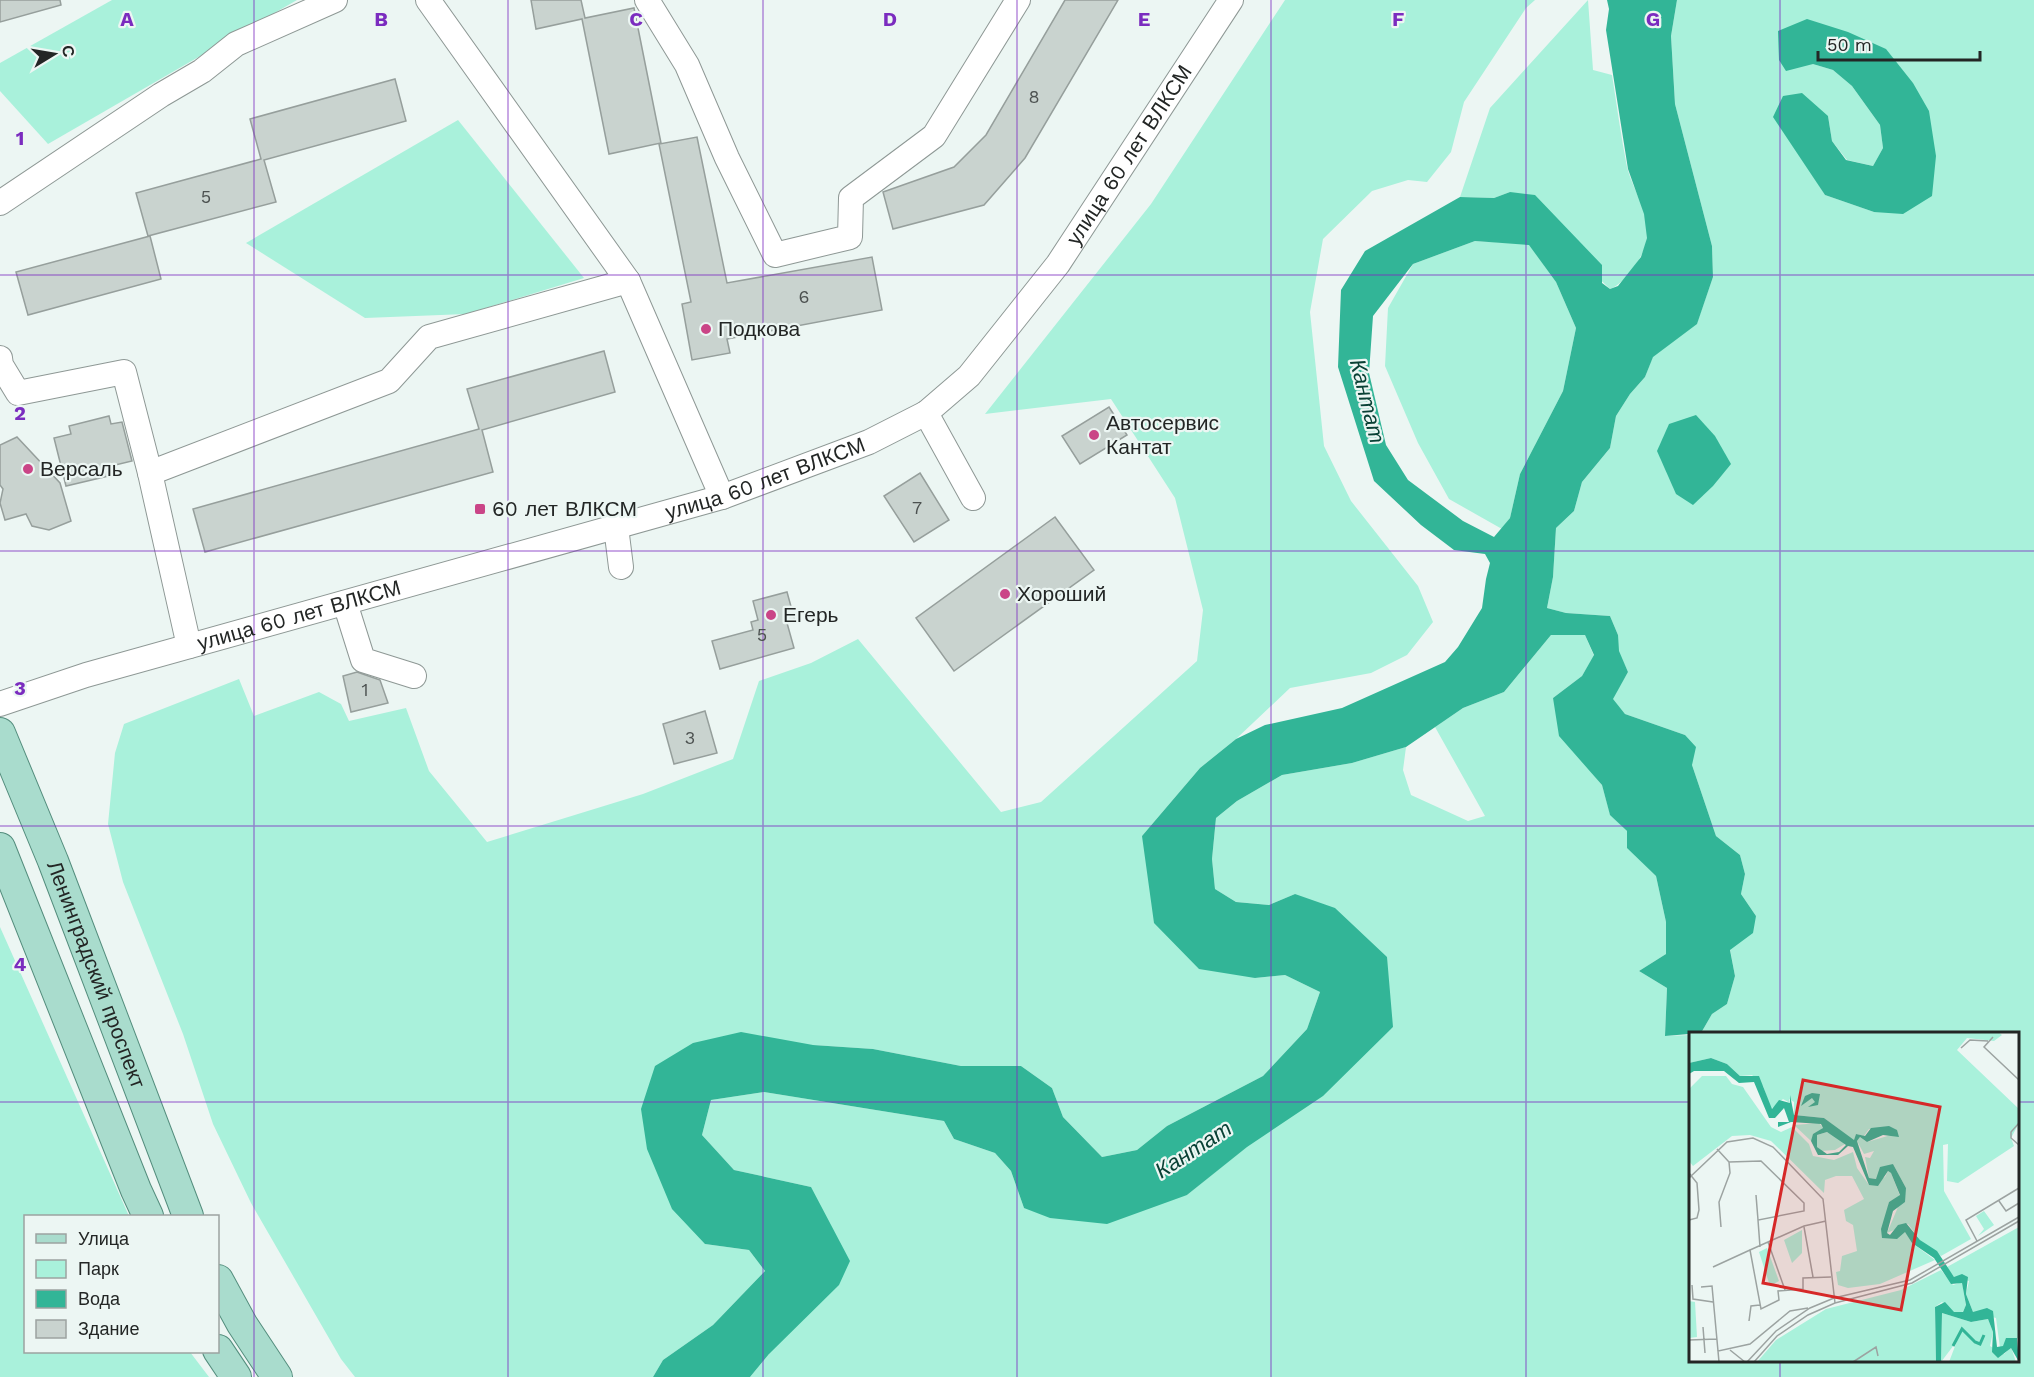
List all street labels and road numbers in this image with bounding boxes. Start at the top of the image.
street label: улица 60 лет ВЛКСМ [1061,60,1197,250]
street label: улица 60 лет ВЛКСМ [662,432,868,524]
street label: улица 60 лет ВЛКСМ [194,575,403,655]
street label: Ленинградский проспект [42,857,151,1092]

